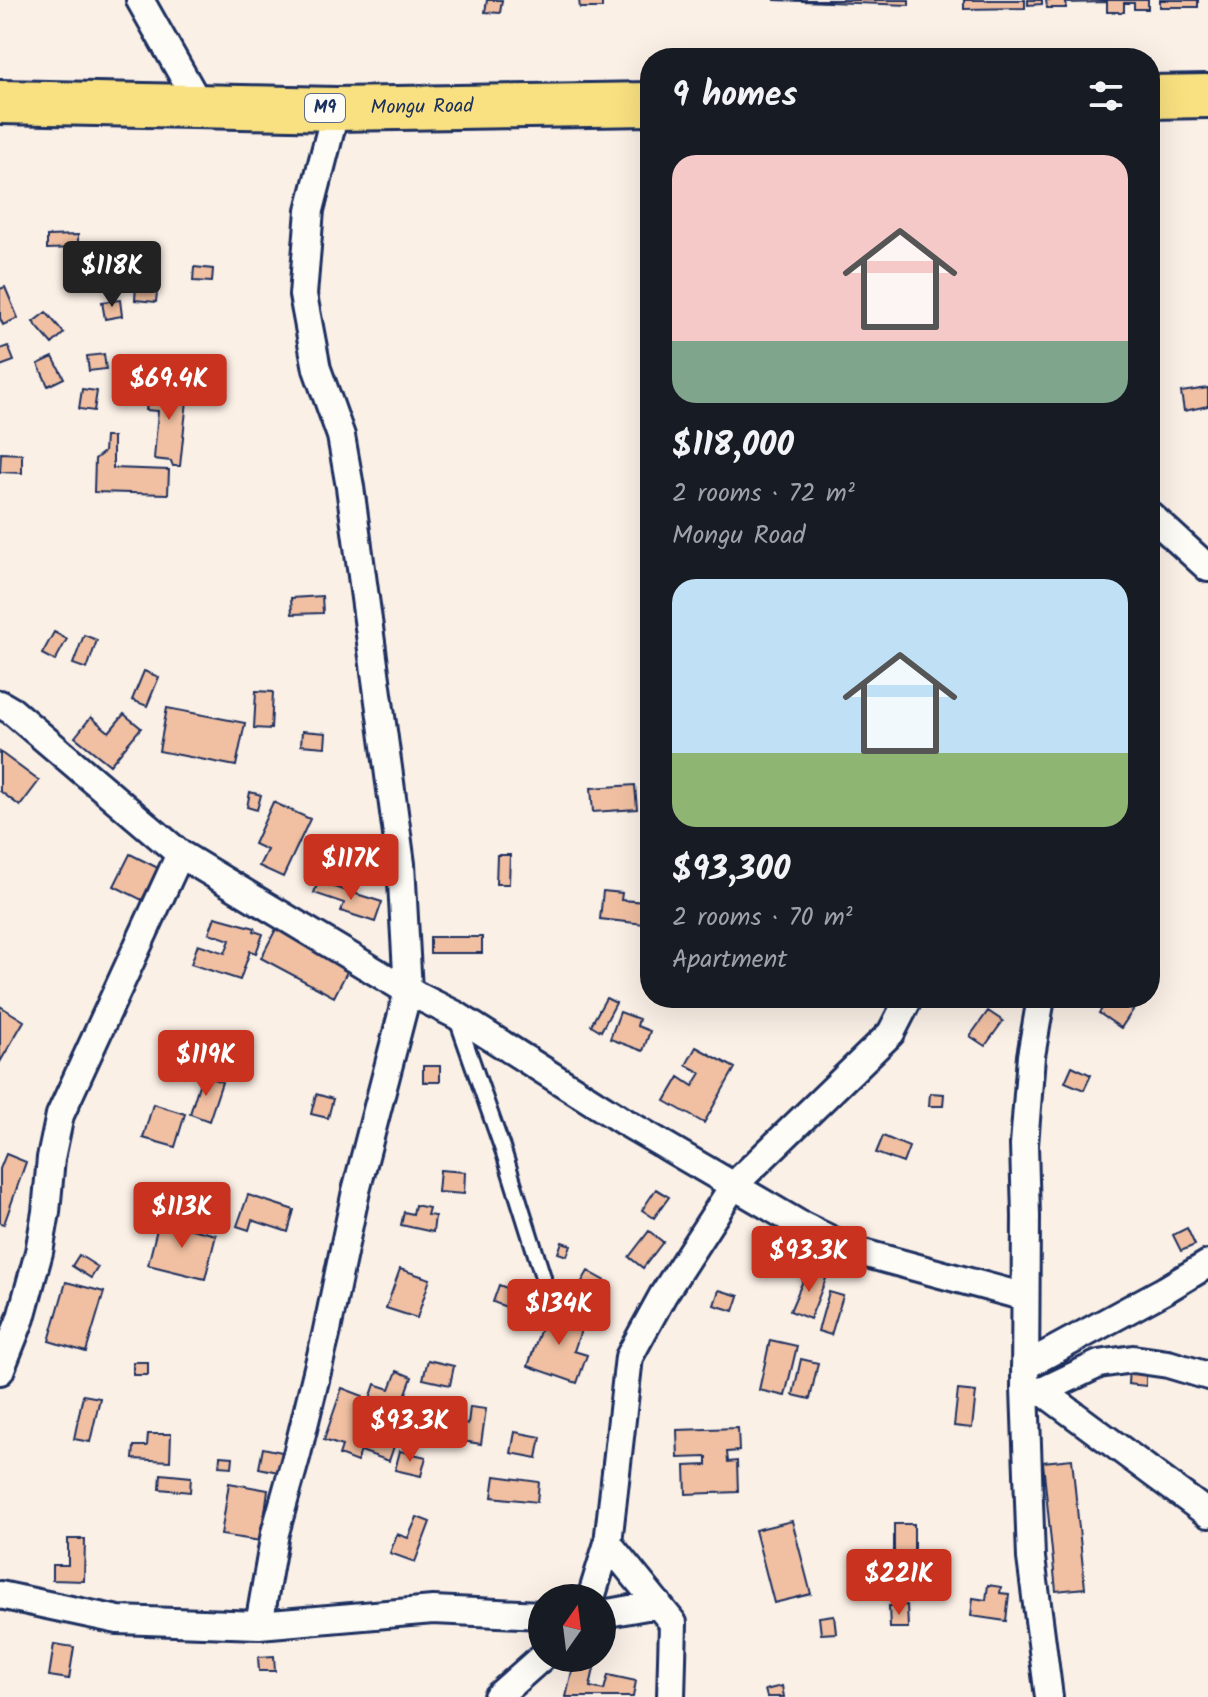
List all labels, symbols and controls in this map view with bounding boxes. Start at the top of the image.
text: 9 homes [672,69,797,123]
icon: filters [1084,74,1128,118]
street label: Mongu Road [370,91,475,124]
road number: M9 [305,94,345,122]
icon: home [828,207,972,351]
pin: $118K [56,241,168,309]
text: $118K [81,246,143,288]
pin: $69.4K [104,354,234,422]
text: $69.4K [130,359,208,401]
text: $118,000 [672,419,794,473]
text: 2 rooms · 72 m² [672,473,855,515]
text: Mongu Road [672,515,806,557]
icon: home [828,631,972,775]
pin: $117K [295,834,407,902]
text: $117K [321,839,381,881]
text: $93,300 [672,843,790,897]
text: 2 rooms · 70 m² [672,897,853,939]
text: Apartment [672,939,787,981]
pin: $119K [150,1030,262,1098]
text: $119K [176,1035,236,1077]
pin: $113K [126,1182,238,1250]
text: $113K [152,1187,212,1229]
pin: $93.3K [744,1226,874,1294]
text: $93.3K [770,1231,848,1273]
pin: $134K [503,1279,615,1347]
text: $134K [525,1284,593,1326]
pin: $93.3K [345,1396,475,1464]
text: $93.3K [371,1401,449,1443]
pin: $221K [843,1549,955,1617]
text: $221K [864,1554,934,1596]
north arrow [528,1584,616,1672]
map controls [528,1584,616,1672]

